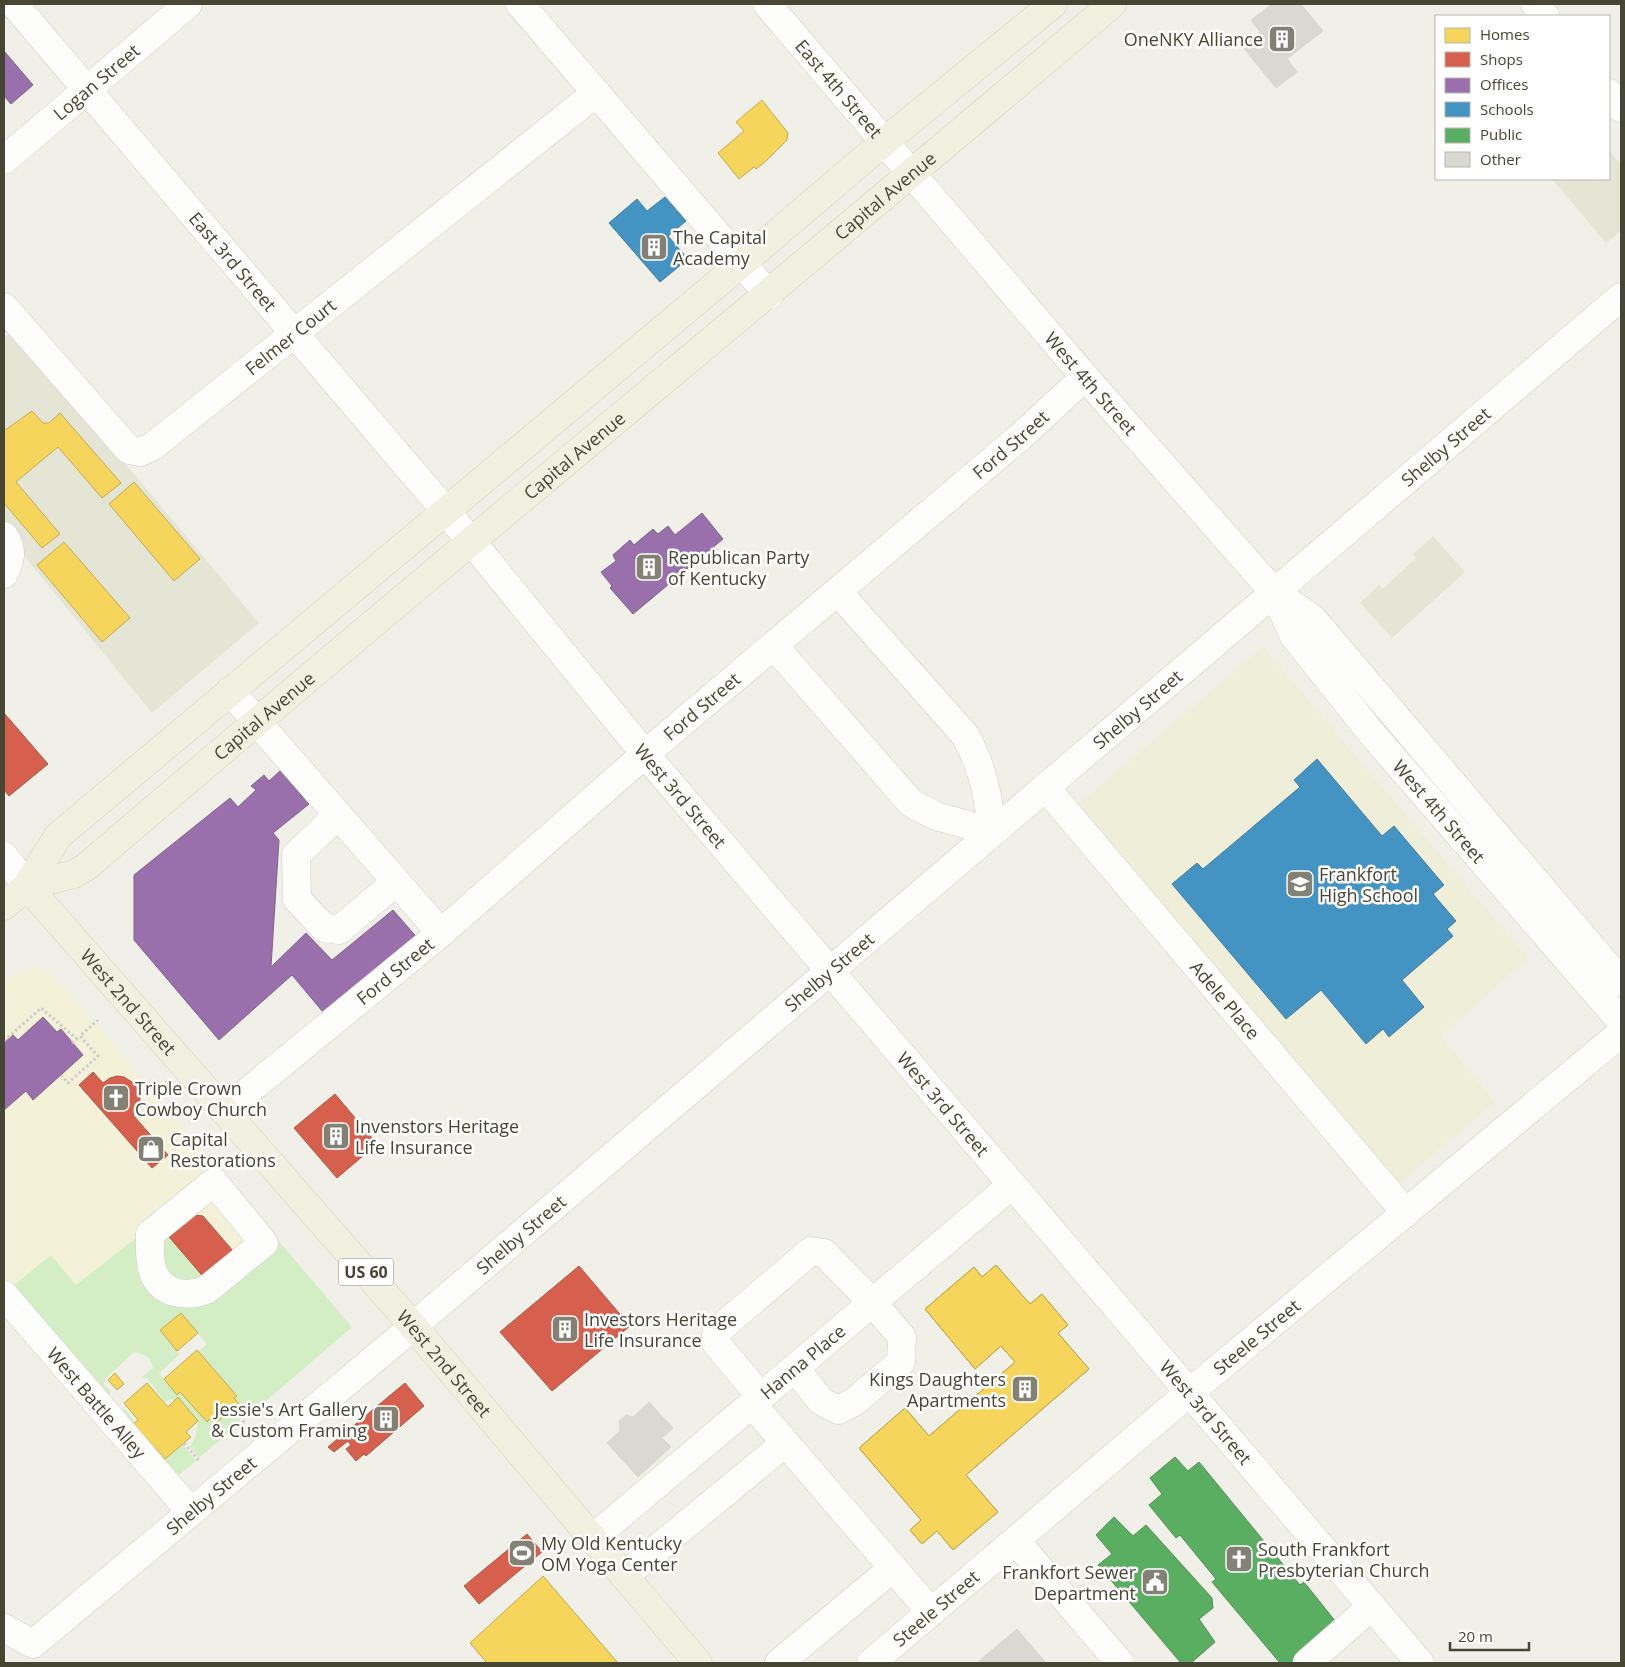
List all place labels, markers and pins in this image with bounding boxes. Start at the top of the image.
building icon: OneNKY Alliance [1267,24,1297,54]
place label: OneNKY Alliance [1124,27,1263,51]
place label: The Capital Academy [673,225,767,270]
building icon: The Capital Academy [639,232,669,262]
place label: Republican Party of Kentucky [668,545,810,590]
building icon: Republican Party of Kentucky [634,552,664,582]
place label: Frankfort High School [1319,862,1418,907]
school or university icon: Frankfort High School [1285,869,1315,899]
place label: Triple Crown Cowboy Church [135,1076,267,1121]
church icon: Triple Crown Cowboy Church [101,1083,131,1113]
place label: Invenstors Heritage Life Insurance [355,1114,519,1159]
building icon: Invenstors Heritage Life Insurance [321,1121,351,1151]
place label: Capital Restorations [170,1127,276,1172]
shop icon: Capital Restorations [136,1134,166,1164]
place label: Investors Heritage Life Insurance [584,1307,737,1352]
building icon: Investors Heritage Life Insurance [550,1314,580,1344]
place label: Kings Daughters Apartments [869,1367,1006,1412]
building icon: Kings Daughters Apartments [1010,1374,1040,1404]
place label: Jessie's Art Gallery & Custom Framing [211,1397,368,1442]
building icon: Jessie's Art Gallery & Custom Framing [371,1404,401,1434]
place label: My Old Kentucky OM Yoga Center [541,1531,683,1576]
place label: South Frankfort Presbyterian Church [1258,1537,1429,1582]
sports icon: My Old Kentucky OM Yoga Center [507,1538,537,1568]
church icon: South Frankfort Presbyterian Church [1224,1544,1254,1574]
place label: Frankfort Sewer Department [1002,1560,1137,1605]
public building icon: Frankfort Sewer Department [1140,1567,1170,1597]

